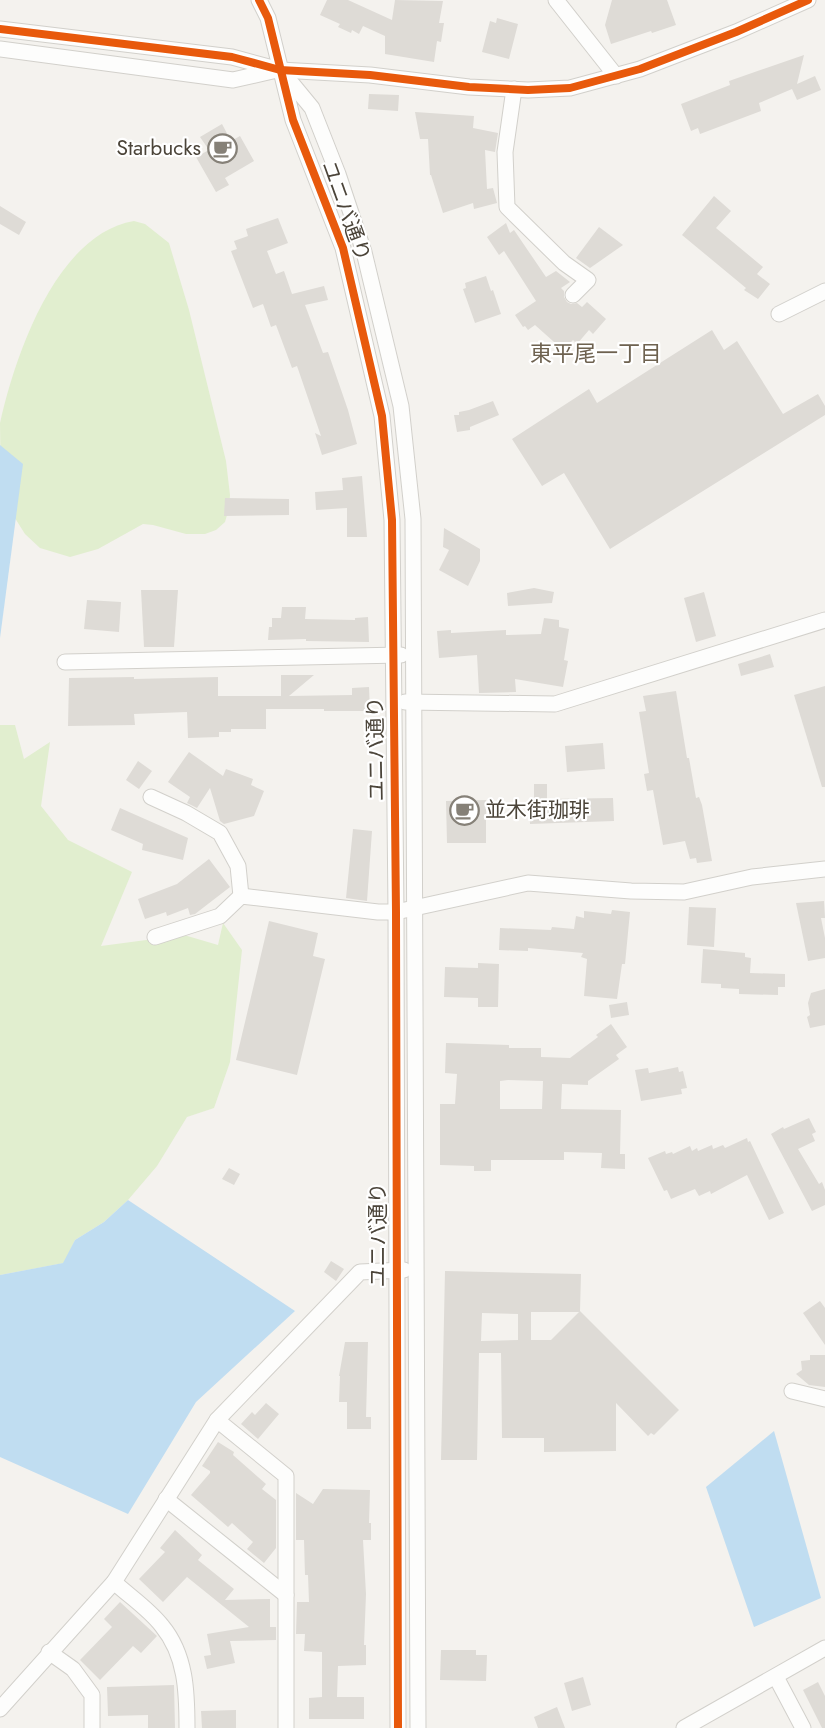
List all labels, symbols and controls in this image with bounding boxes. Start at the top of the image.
cafe icon: Starbucks [206,132,238,164]
place label: Starbucks [116,133,201,163]
street label: ユニバ通り [314,157,378,265]
district label: 東平尾一丁目 [530,337,662,369]
street label: ユニバ通り [360,696,392,802]
cafe icon: 並木街珈琲 [448,794,480,826]
place label: 並木街珈琲 [485,795,590,825]
street label: ユニバ通り [363,1183,393,1288]

